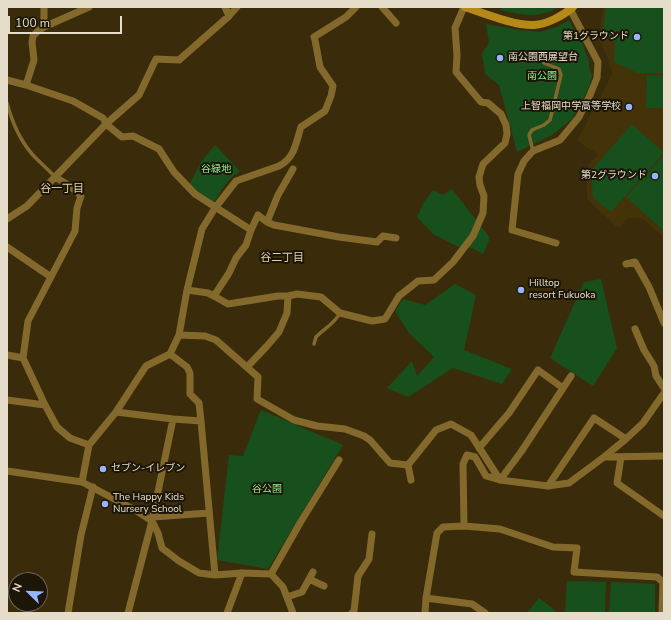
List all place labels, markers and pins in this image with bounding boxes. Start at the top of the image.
place label: 第1グラウンド [563,31,629,43]
marker: 第1グラウンド [632,32,642,42]
place label: 南公園西展望台 [508,52,578,64]
marker: 南公園西展望台 [495,53,505,63]
place label: 上智福岡中学高等学校 [521,101,621,113]
marker: 上智福岡中学高等学校 [624,102,634,112]
place label: 第2グラウンド [581,170,647,182]
marker: 第2グラウンド [650,171,660,181]
place label: Hilltop resort Fukuoka [529,278,596,302]
marker: Hilltop resort Fukuoka [516,285,526,295]
place label: セブン-イレブン [111,463,185,475]
marker: セブン-イレブン [98,464,108,474]
place label: The Happy Kids Nursery School [113,492,184,516]
marker: The Happy Kids Nursery School [100,499,110,509]

